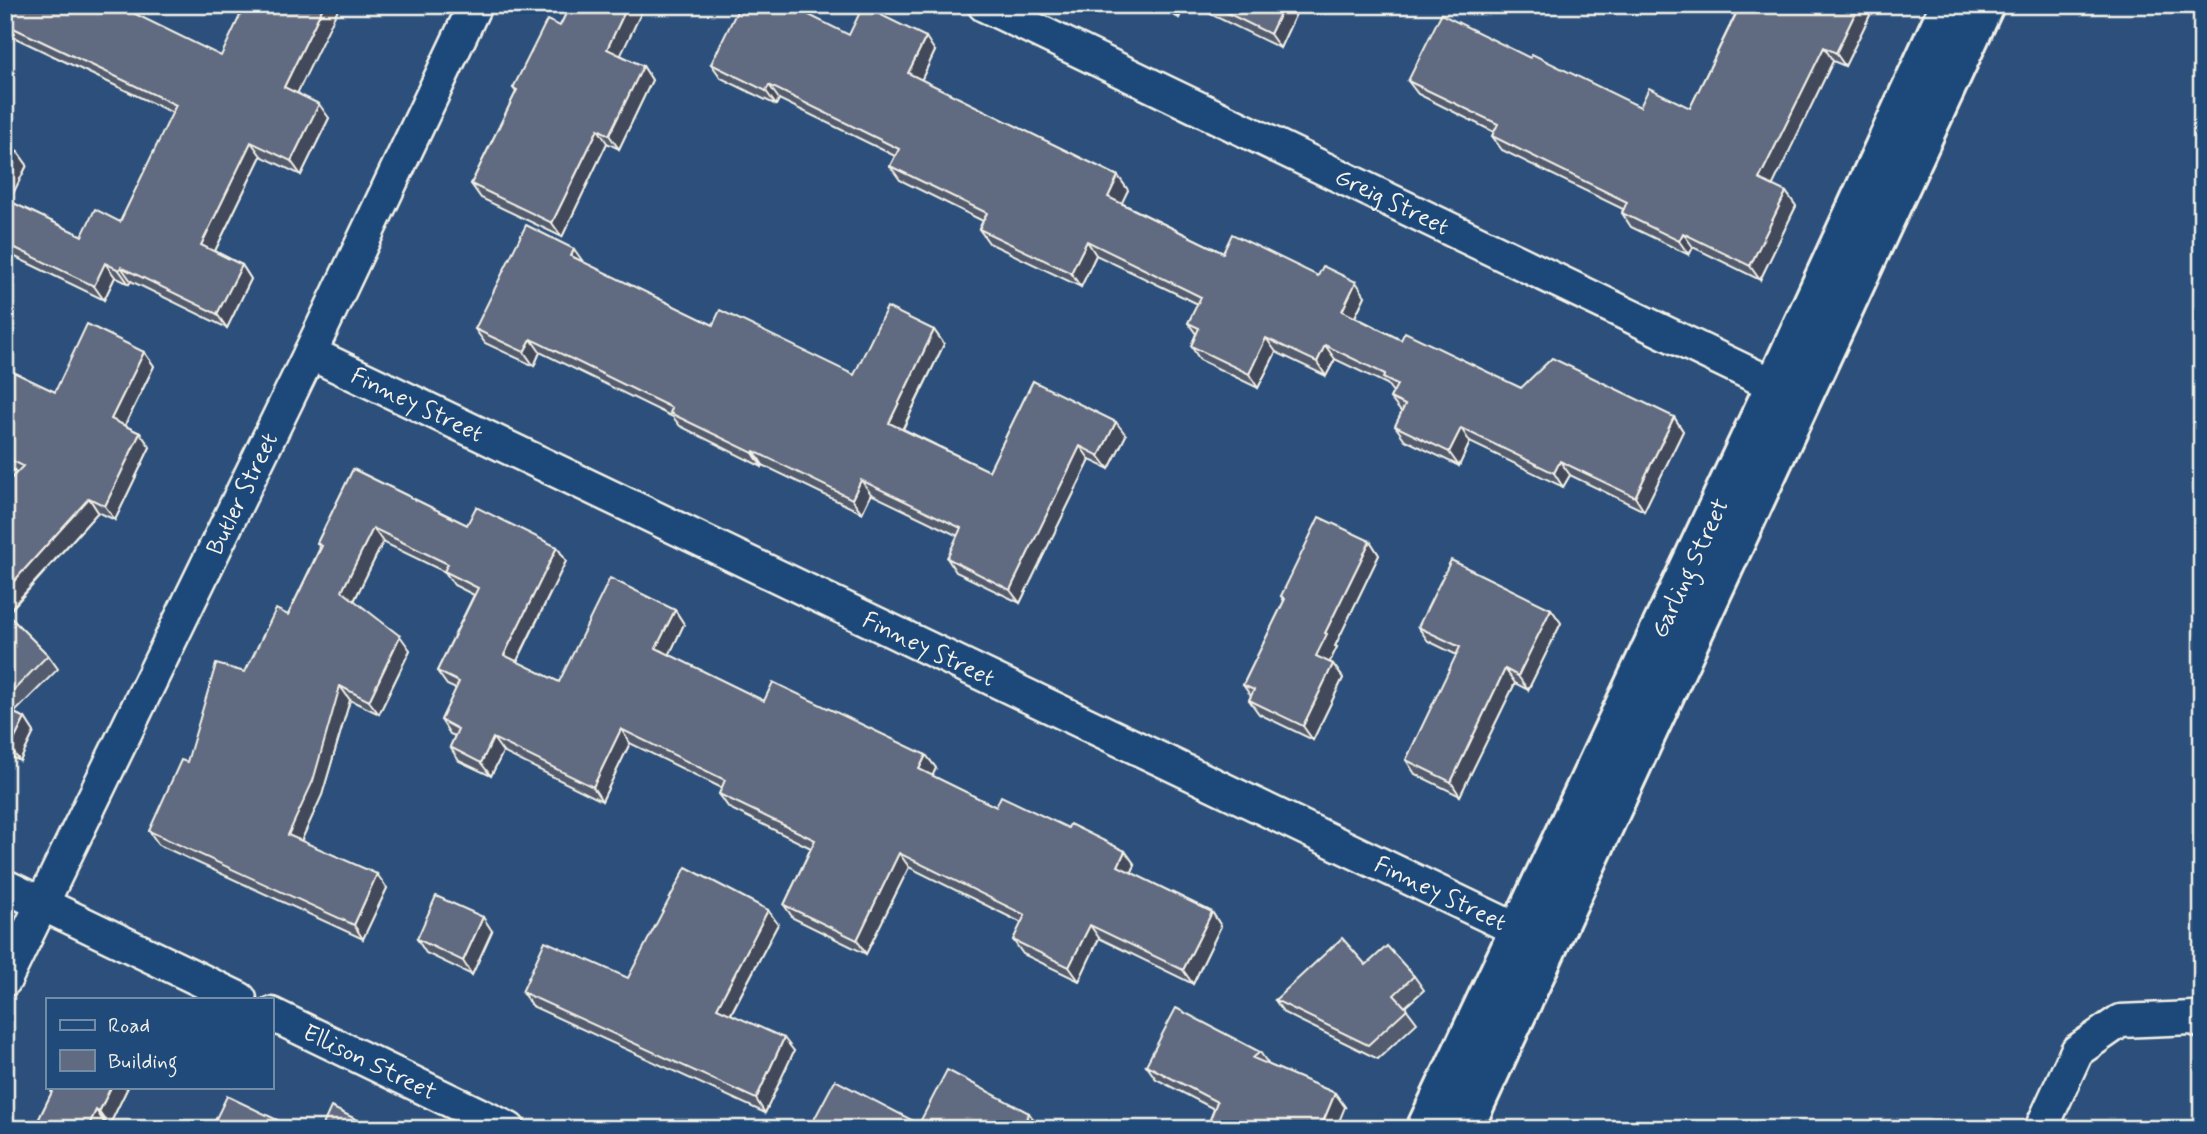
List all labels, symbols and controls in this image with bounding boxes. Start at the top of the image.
street label: Greig Street [1329,162,1454,243]
street label: Finney Street [346,361,488,450]
street label: Butler Street [200,428,286,561]
street label: Garling Street [1645,494,1737,643]
street label: Finney Street [857,605,1000,695]
street label: Finney Street [1369,850,1511,939]
legend [46,998,273,1088]
text: Road [108,1012,150,1040]
street label: Ellison Street [297,1018,441,1109]
text: Building [108,1048,178,1078]

